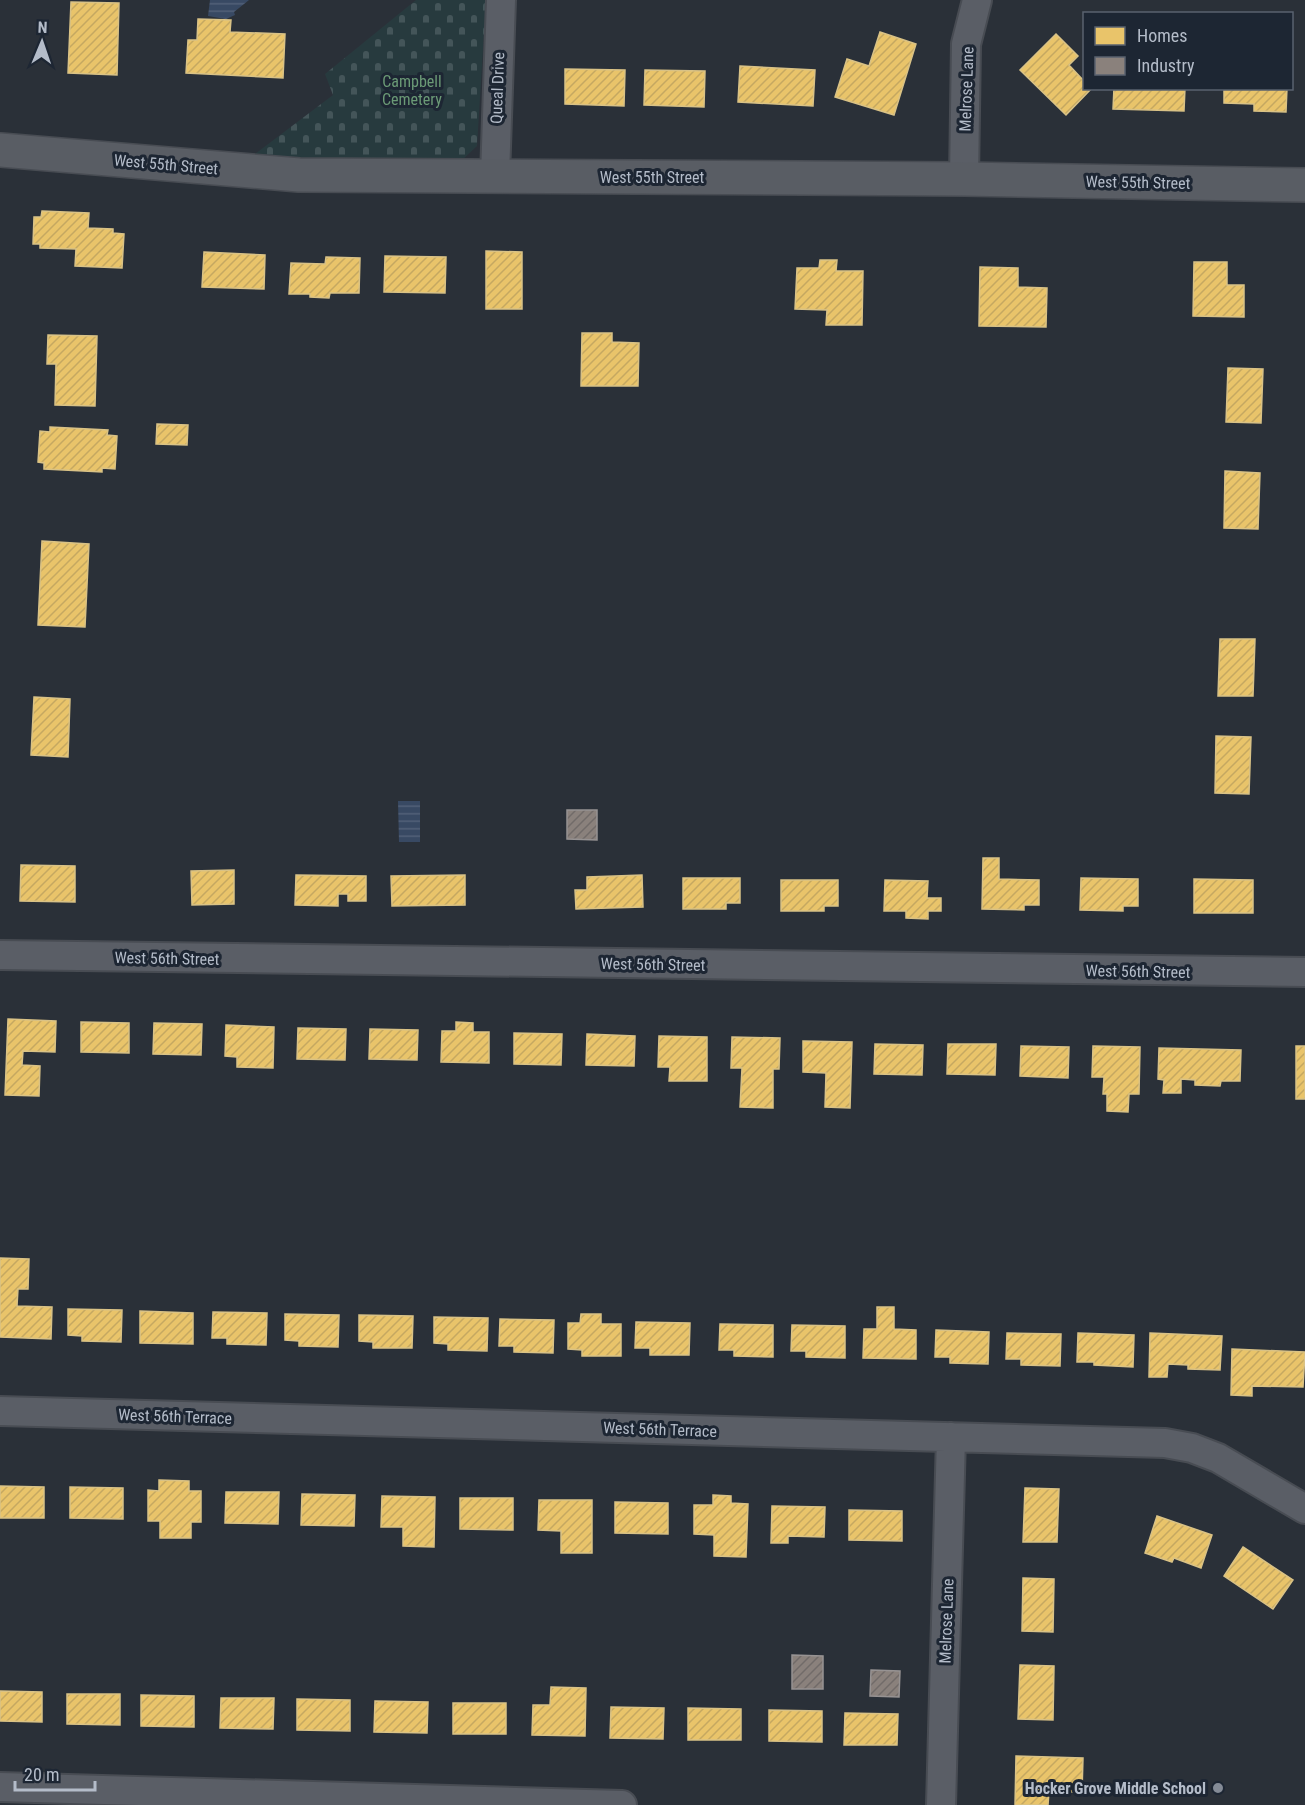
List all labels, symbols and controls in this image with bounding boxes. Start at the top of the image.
north arrow [12,12,72,72]
legend [1083,12,1293,90]
text: N [37,18,48,37]
text: Homes [1137,25,1187,46]
street label: Melrose Lane [956,46,977,132]
street label: Queal Drive [487,52,508,124]
text: Industry [1137,55,1195,76]
park label: Campbell Cemetery [382,72,442,109]
street label: West 55th Street [113,150,219,179]
street label: West 55th Street [600,168,705,187]
street label: West 55th Street [1086,172,1191,193]
street label: West 56th Street [115,948,220,969]
street label: West 56th Street [601,954,706,975]
street label: West 56th Street [1086,961,1191,982]
street label: West 56th Terrace [118,1405,232,1428]
street label: West 56th Terrace [603,1418,717,1441]
street label: Melrose Lane [936,1578,957,1664]
scale bar [15,1754,94,1792]
text: 20 m [24,1764,59,1785]
place label: Hocker Grove Middle School [1025,1779,1206,1798]
marker: Hocker Grove Middle School [1211,1781,1225,1795]

